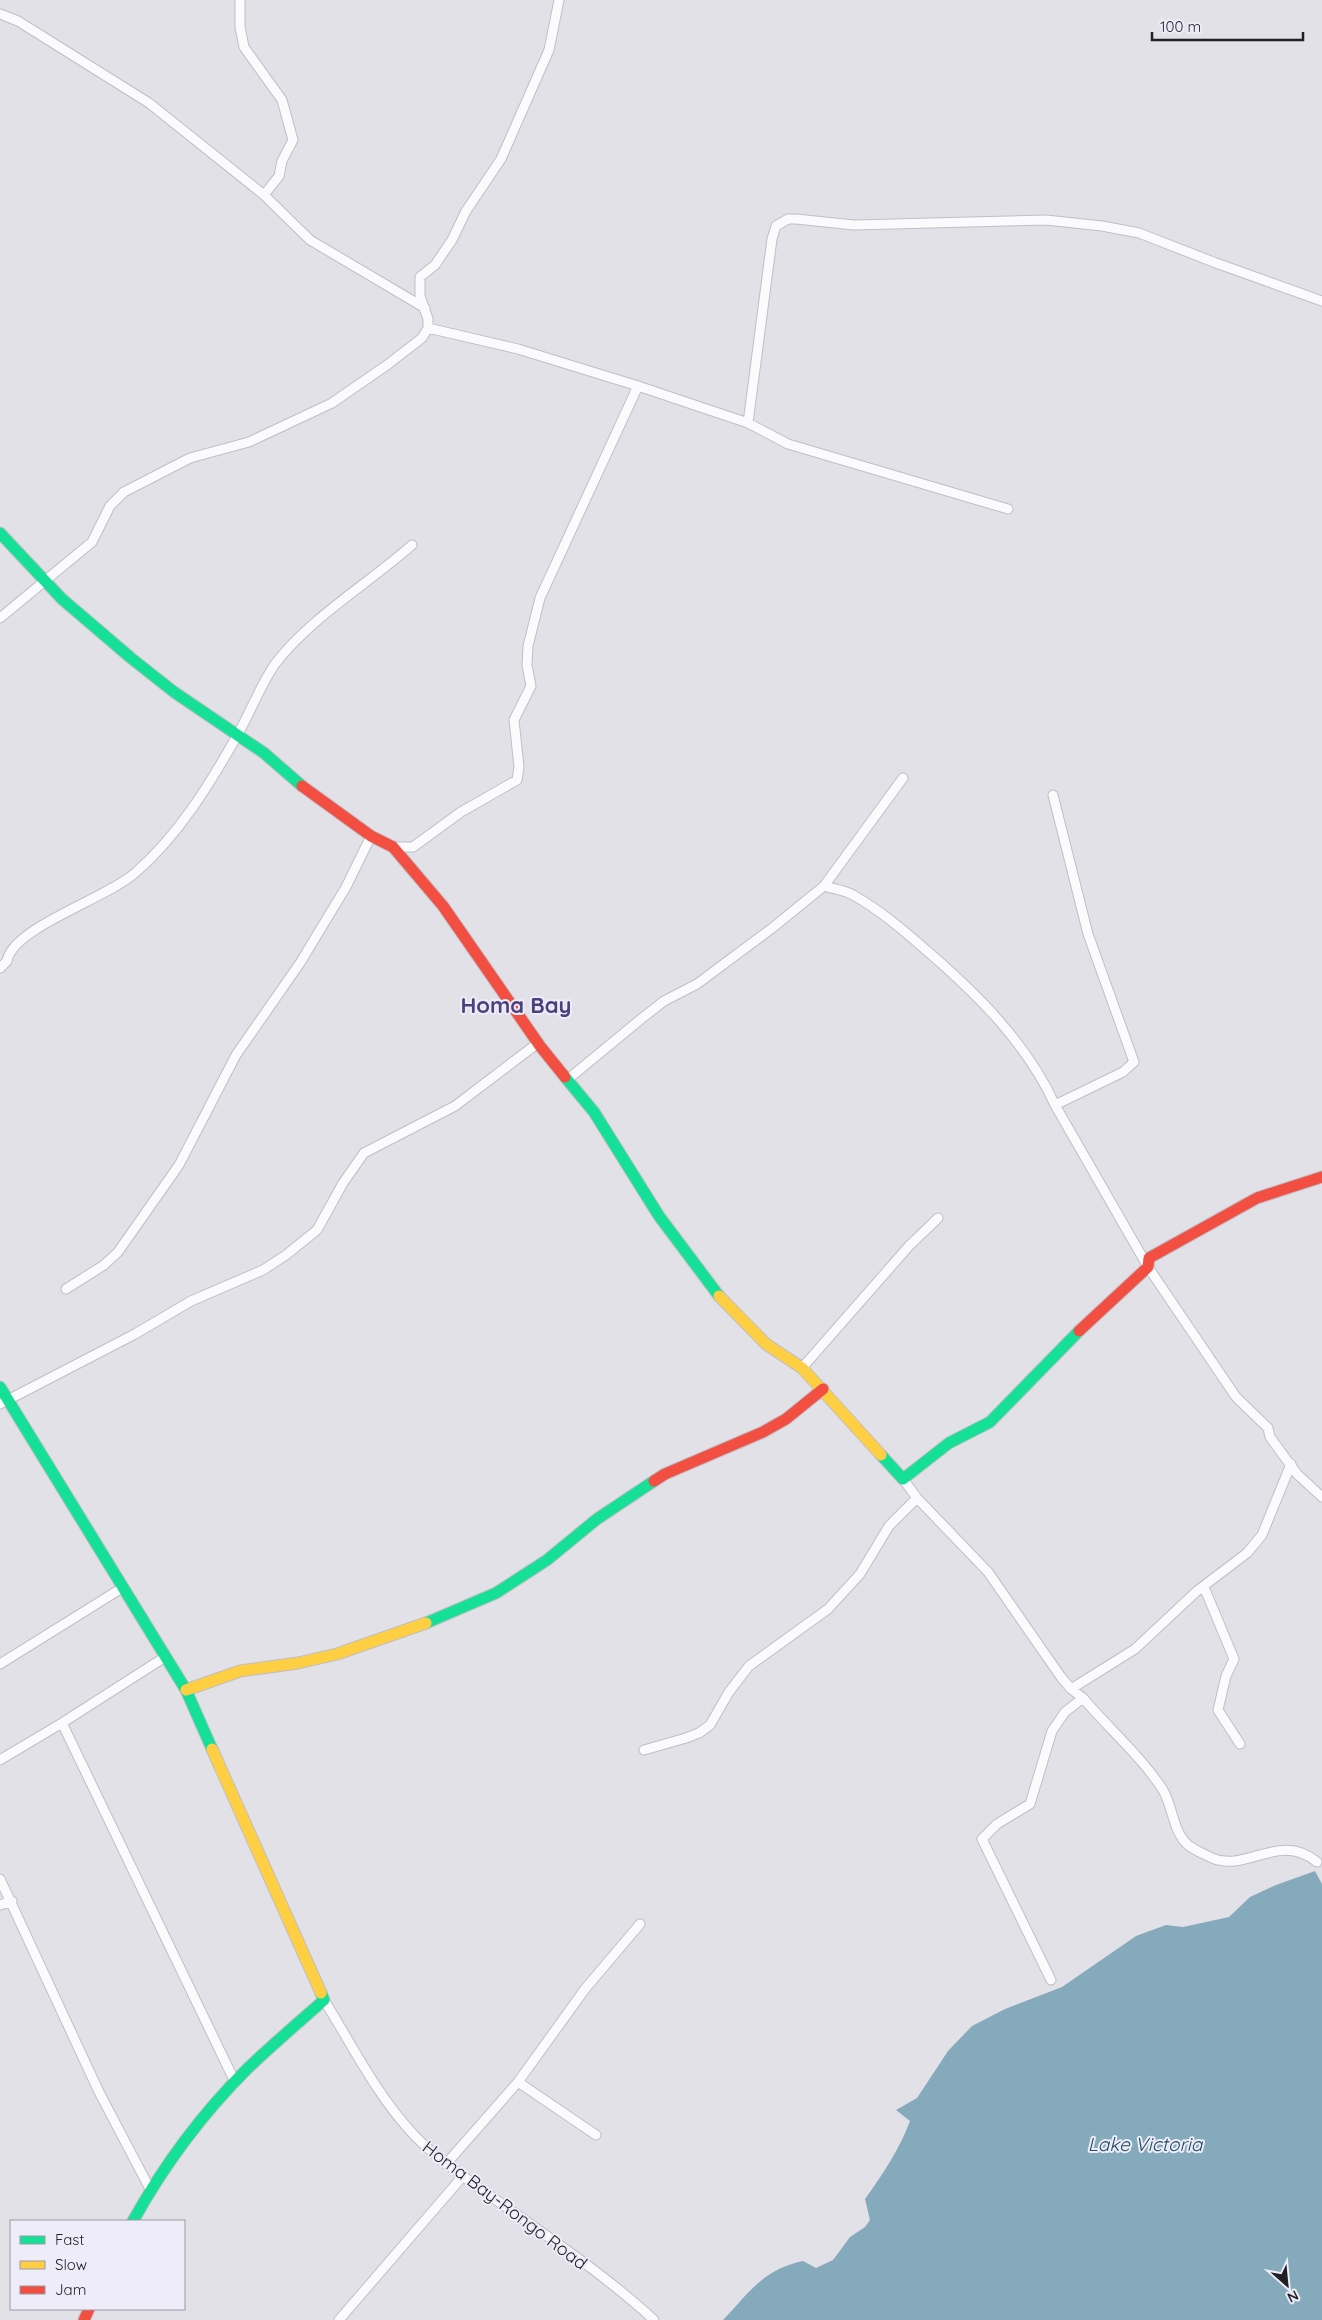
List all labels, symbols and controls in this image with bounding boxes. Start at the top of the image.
scale bar [1152,10,1303,42]
text: 100 m [1160,17,1201,36]
district label: Homa Bay [461,991,571,1019]
water label: Lake Victoria [1088,2132,1204,2156]
street label: Homa Bay-Rongo Road [418,2135,592,2275]
legend [10,2220,185,2310]
text: Fast [55,2230,84,2249]
text: Slow [55,2255,87,2274]
north arrow [1262,2260,1312,2310]
text: Jam [55,2280,86,2299]
text: N [1284,2286,1302,2307]

